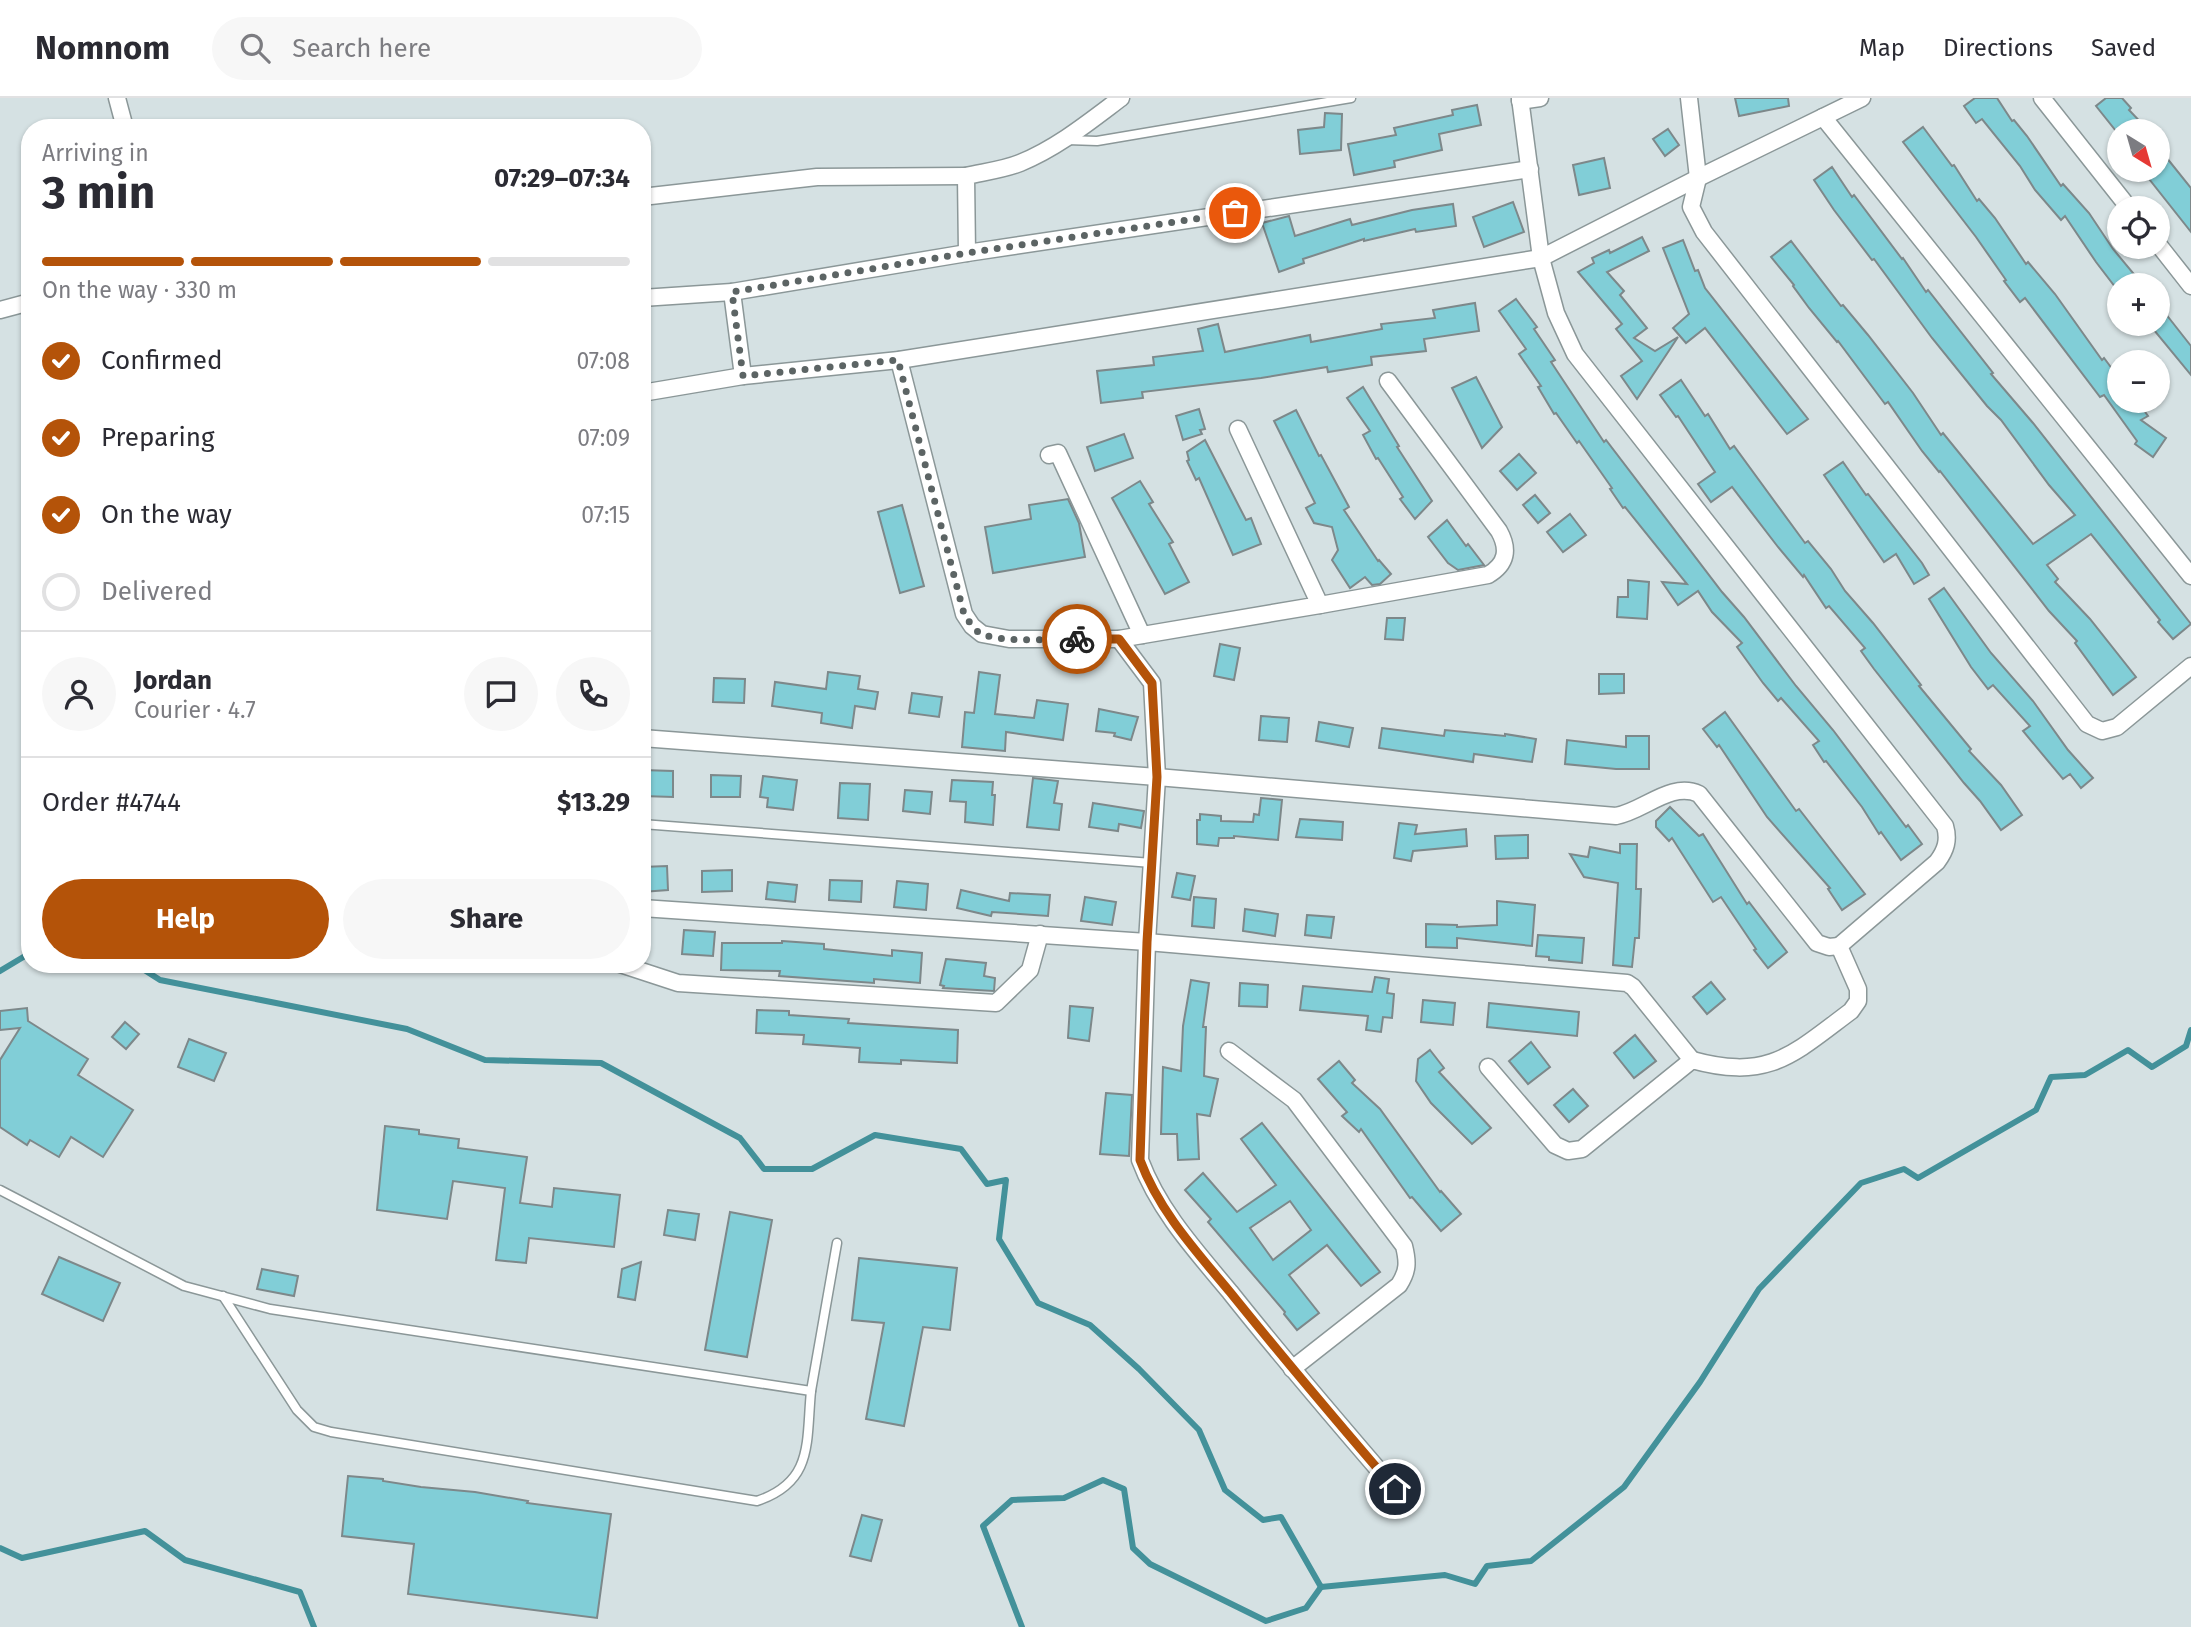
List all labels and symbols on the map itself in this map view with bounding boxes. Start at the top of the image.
north arrow [2107,119,2170,182]
pin [1205,183,1265,243]
courier [1042,604,1112,674]
pin [1365,1459,1425,1519]

